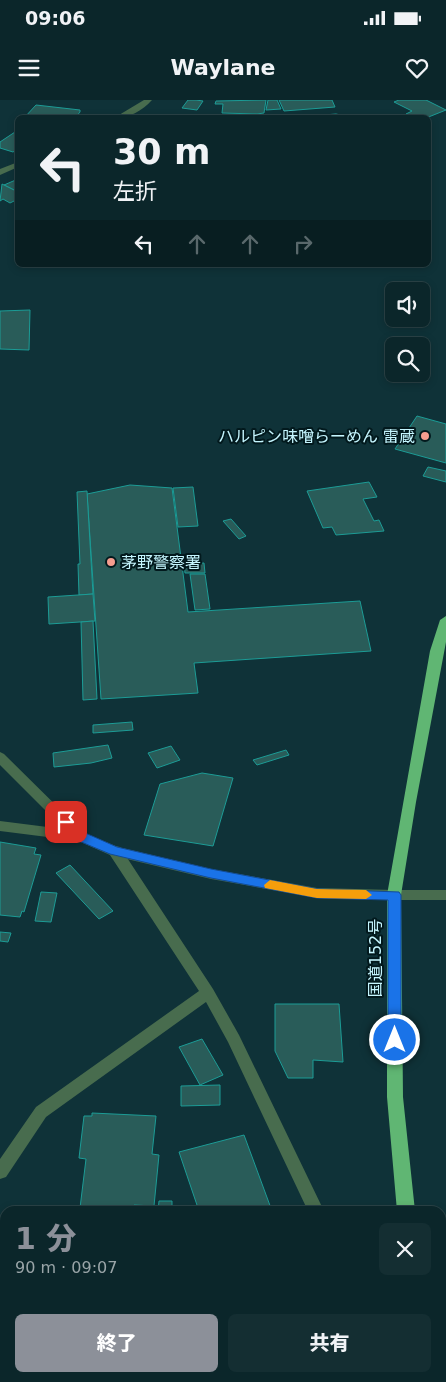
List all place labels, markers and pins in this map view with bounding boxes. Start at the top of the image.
place label: ハルピン味噌らーめん 雷蔵 [218,427,415,446]
marker: ハルピン味噌らーめん 雷蔵 [419,430,431,442]
place label: 茅野警察署 [121,553,201,572]
marker: 茅野警察署 [105,556,117,568]
pin [45,801,87,843]

